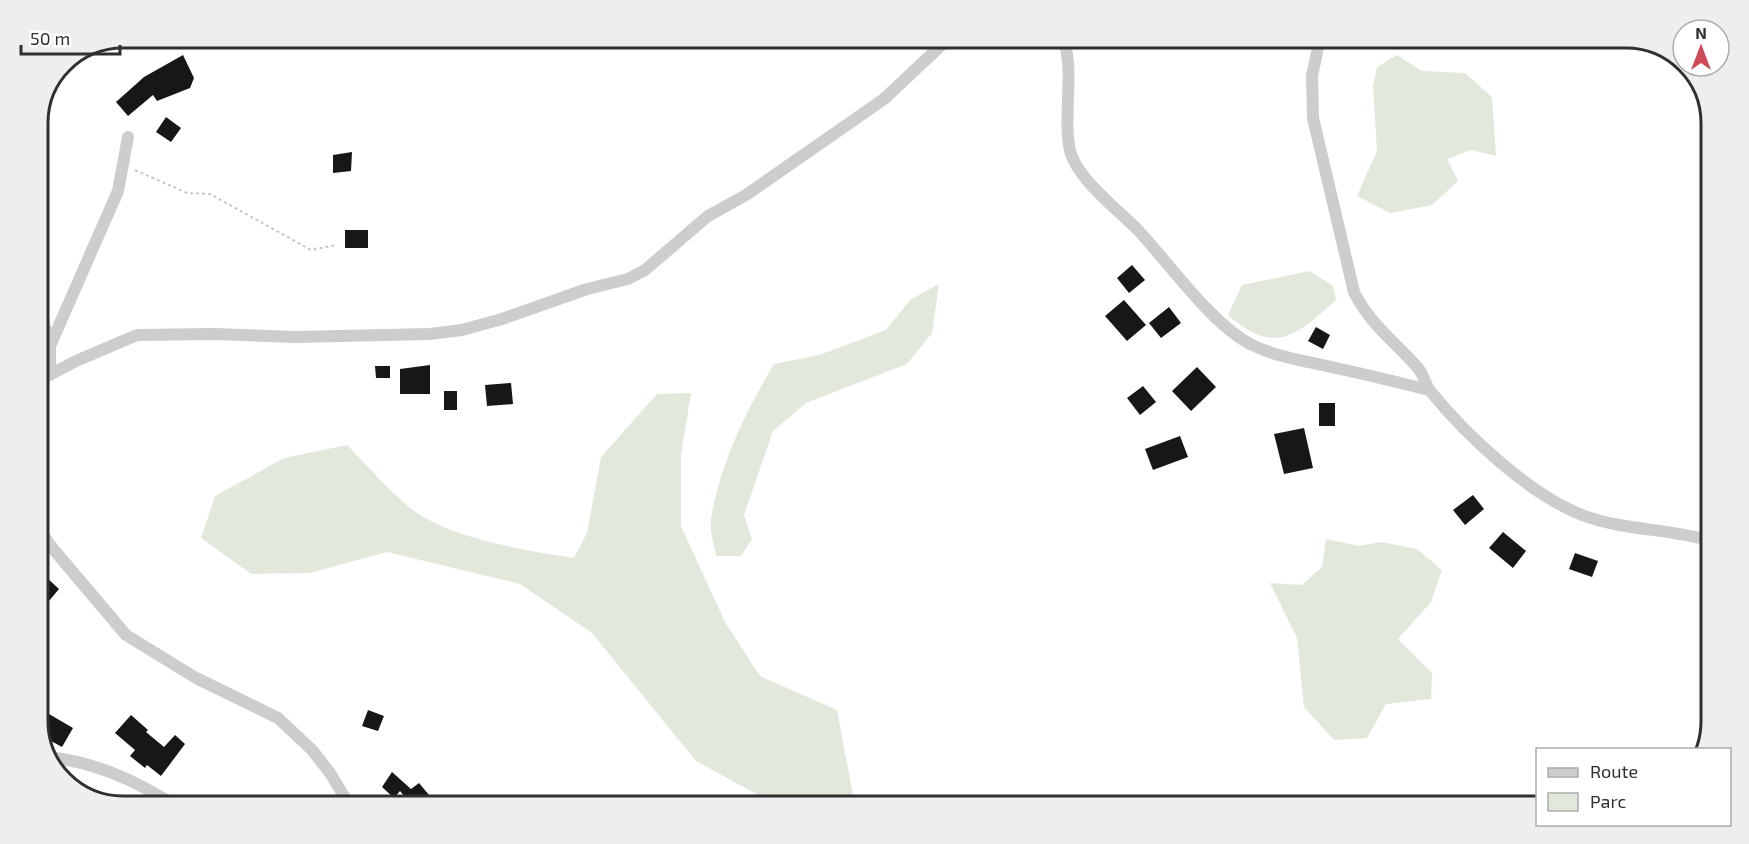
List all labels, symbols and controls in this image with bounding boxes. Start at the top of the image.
scale bar [21,18,120,56]
north arrow [1671,18,1731,78]
text: N [1695,23,1707,42]
text: 50 m [30,27,70,49]
legend [1536,748,1731,826]
text: Route [1590,760,1638,782]
text: Parc [1590,790,1626,812]

